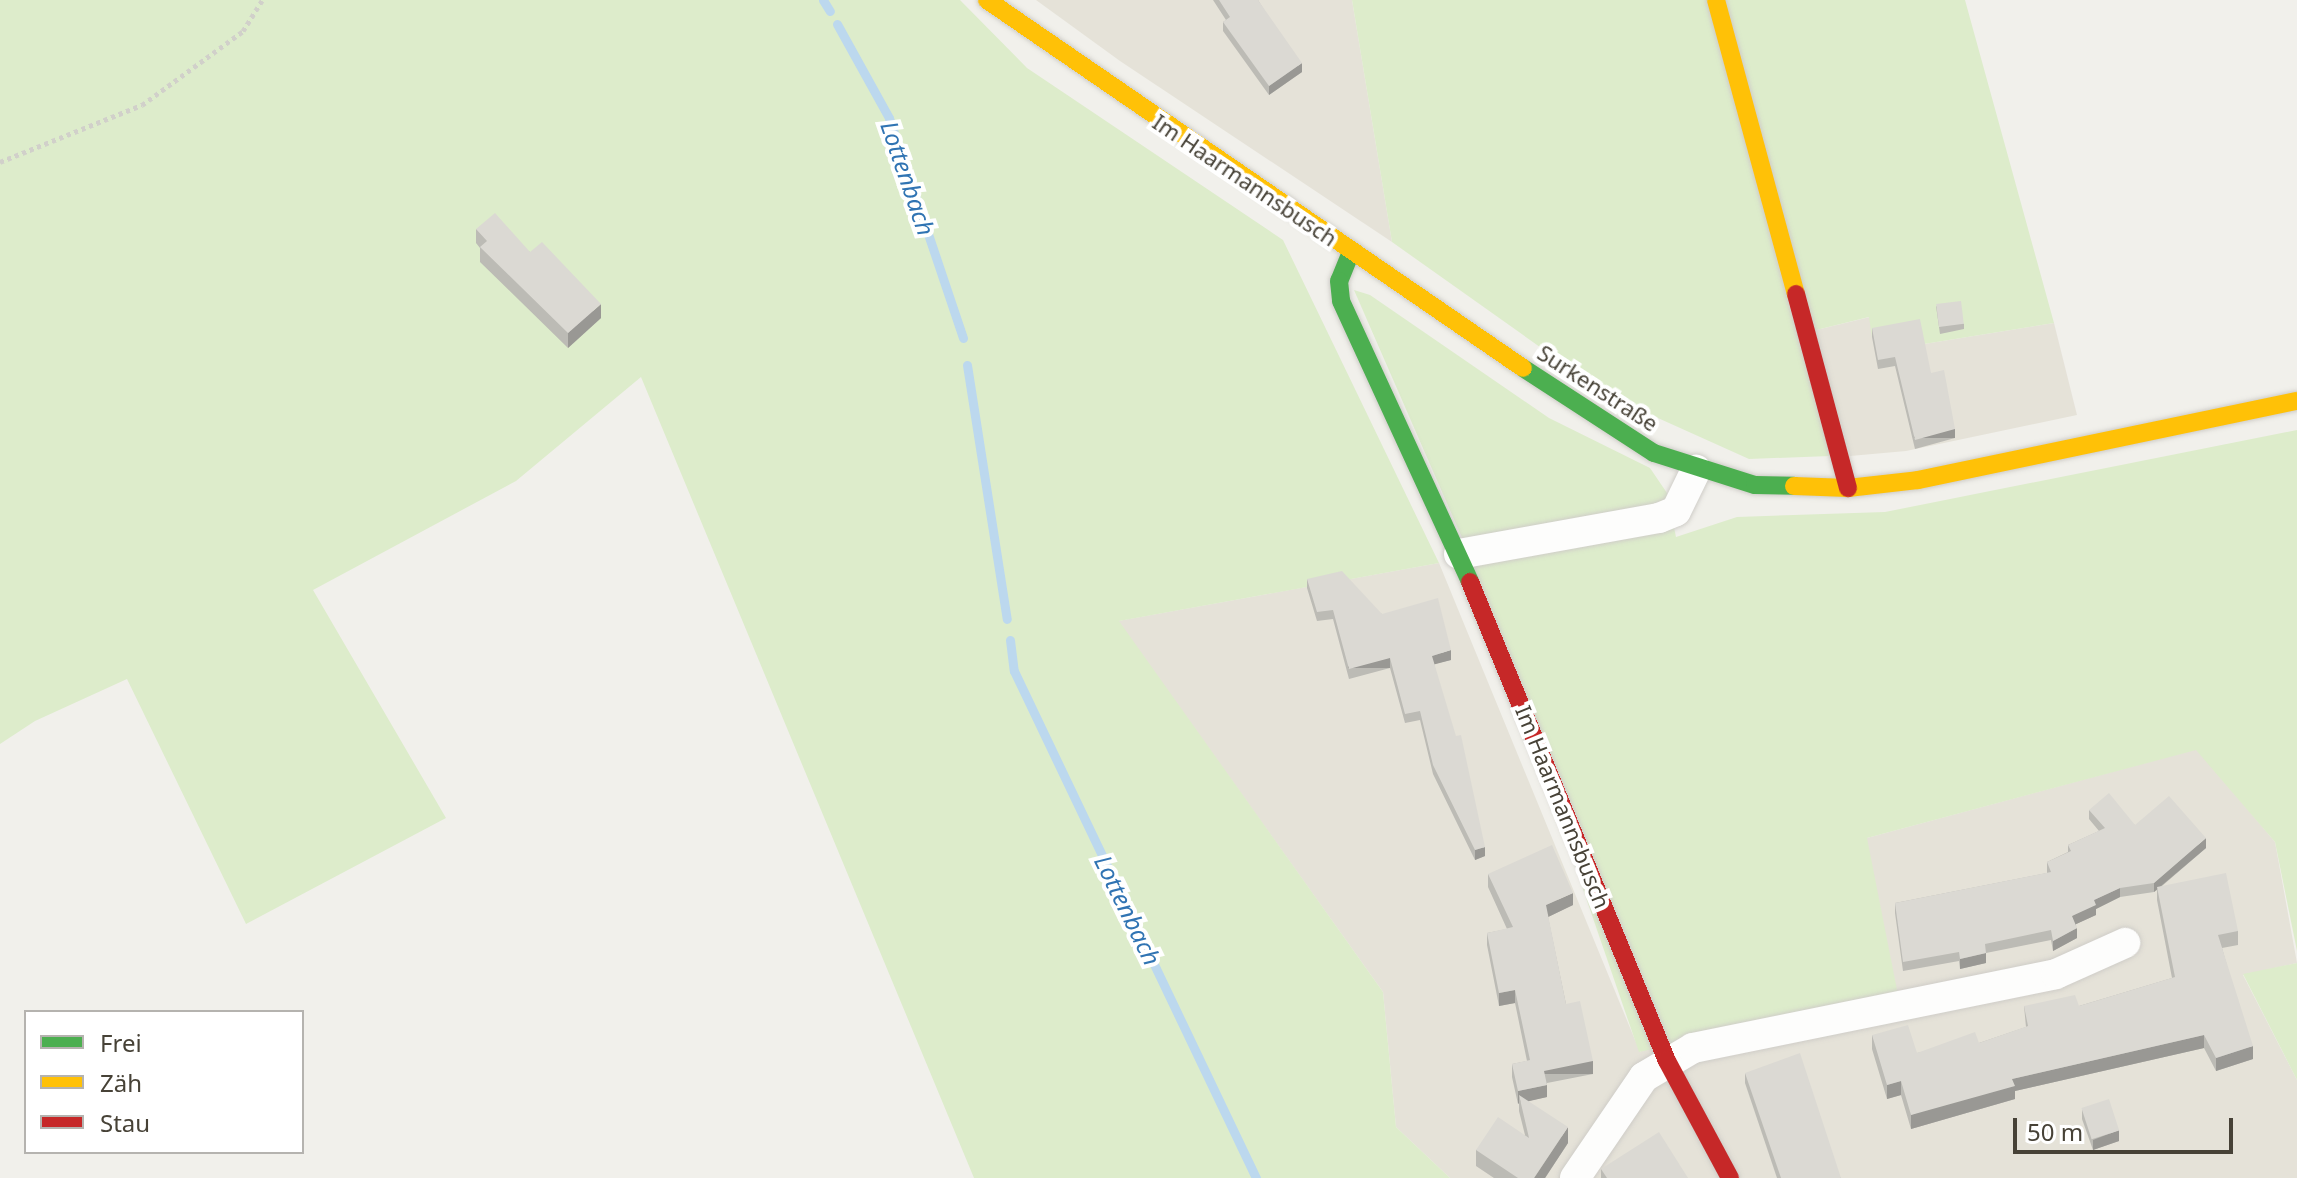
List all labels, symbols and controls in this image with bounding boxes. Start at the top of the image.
street label: Im Haarmannsbusch [1148,109,1342,251]
water label: Lottenbach [875,117,941,239]
street label: Surkenstraße [1533,339,1663,437]
street label: Im Haarmannsbusch [1510,702,1616,912]
water label: Lottenbach [1089,850,1167,970]
legend [24,1010,304,1154]
text: Frei [100,1026,142,1059]
text: Zäh [100,1066,142,1099]
scale bar [2017,1102,2237,1152]
text: Stau [100,1106,150,1139]
text: 50 m [2027,1115,2083,1148]

